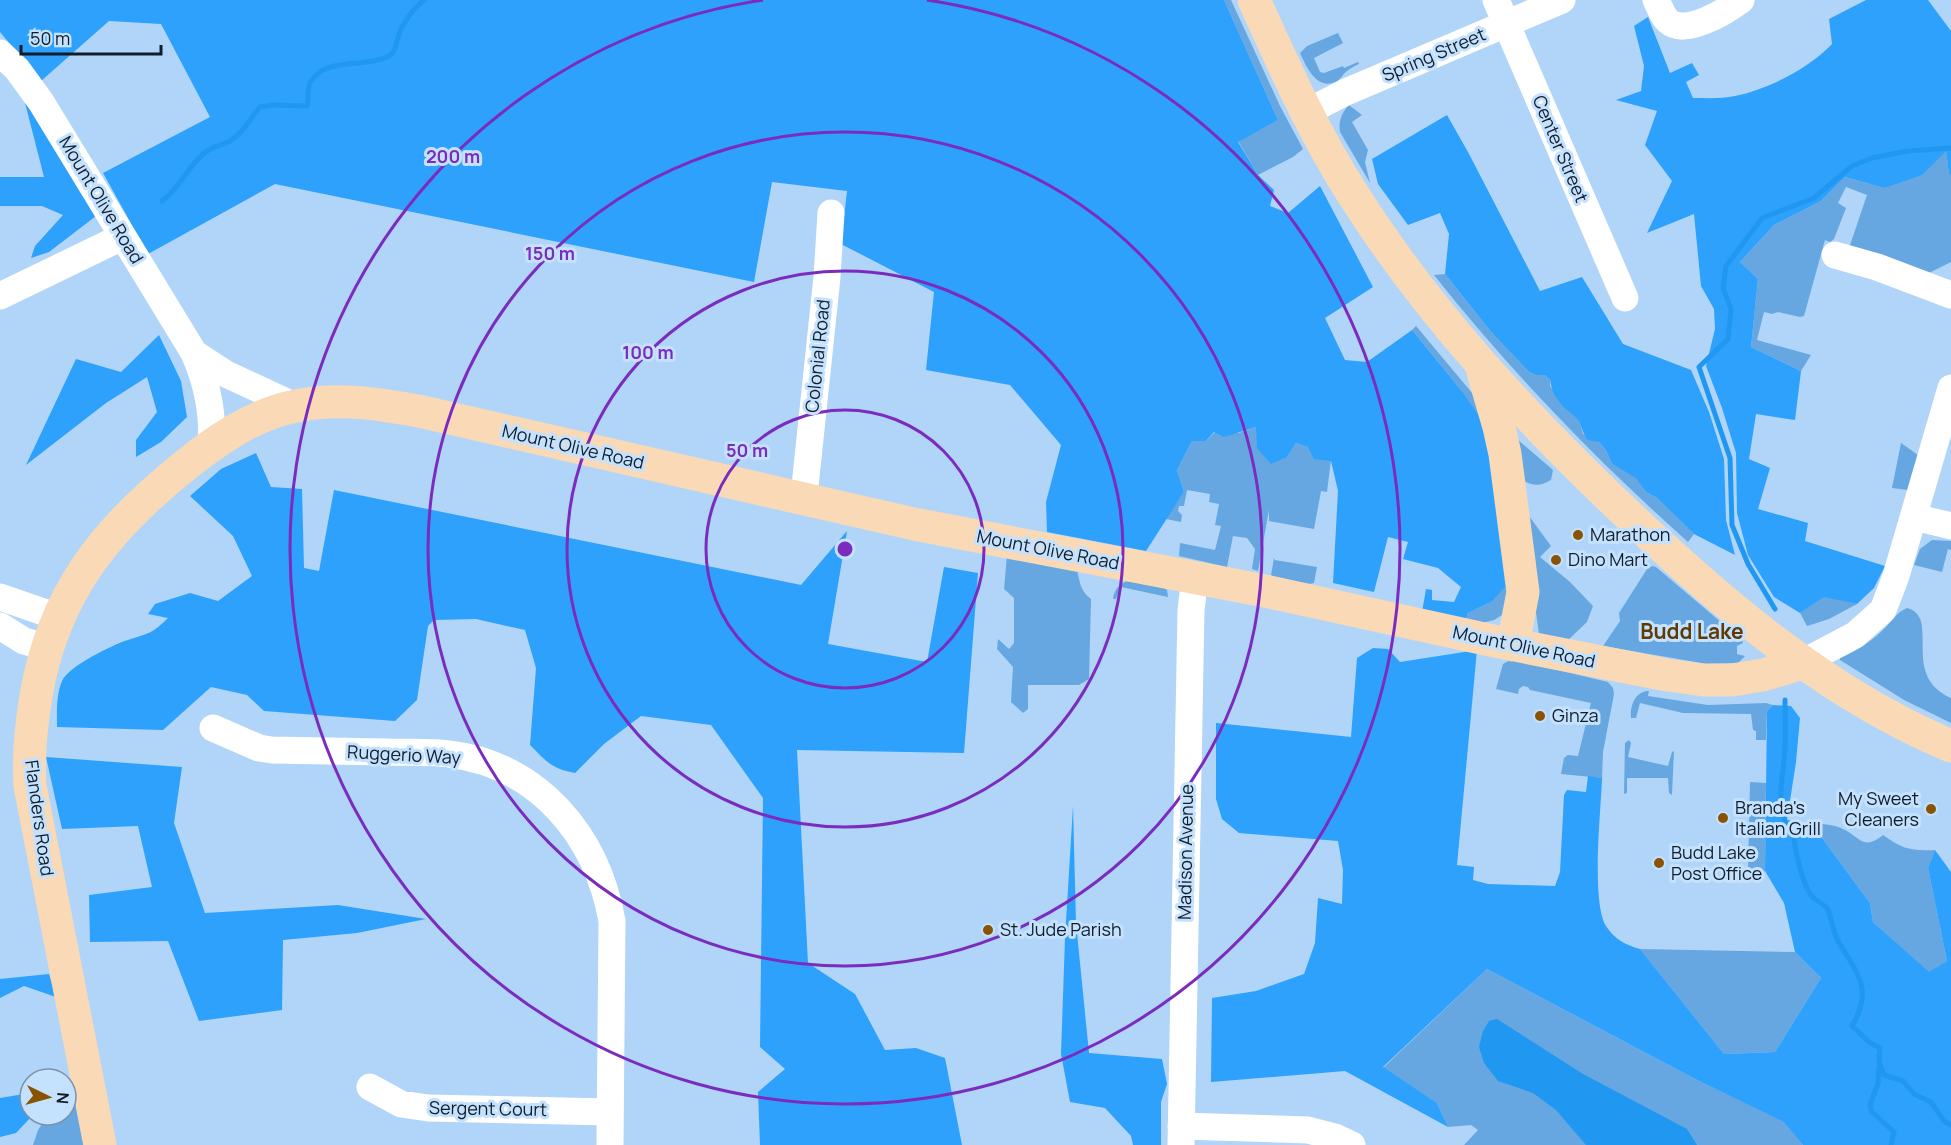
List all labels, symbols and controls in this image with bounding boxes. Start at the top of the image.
scale bar [21,18,160,56]
street label: Spring Street [1378,21,1489,87]
text: 50 m [30,26,70,50]
street label: Center Street [1528,91,1594,206]
street label: Mount Olive Road [54,131,149,268]
text: 200 m [426,144,480,168]
text: 150 m [525,241,575,265]
street label: Colonial Road [799,298,835,414]
text: 100 m [622,340,674,364]
street label: Mount Olive Road [500,418,647,474]
text: 50 m [726,438,768,462]
place label: Marathon [1590,522,1671,546]
street label: Mount Olive Road [975,523,1122,575]
marker: Marathon [1571,528,1585,542]
centre of rings [835,539,855,559]
place label: Dino Mart [1568,547,1648,571]
marker: Dino Mart [1549,553,1563,567]
district label: Budd Lake [1640,617,1744,645]
street label: Mount Olive Road [1451,619,1598,673]
place label: Ginza [1552,703,1599,727]
marker: Ginza [1533,709,1547,723]
street label: Ruggerio Way [347,739,462,769]
street label: Flanders Road [20,758,60,877]
street label: Madison Avenue [1172,784,1198,920]
place label: My Sweet Cleaners [1838,786,1919,831]
place label: Branda's Italian Grill [1735,795,1821,840]
marker: My Sweet Cleaners [1924,802,1938,816]
marker: Branda's Italian Grill [1716,811,1730,825]
place label: Budd Lake Post Office [1671,840,1762,885]
marker: Budd Lake Post Office [1652,856,1666,870]
place label: St. Jude Parish [1000,917,1122,941]
marker: St. Jude Parish [981,923,995,937]
north arrow [18,1067,78,1127]
text: N [51,1092,74,1105]
street label: Sergent Court [429,1095,547,1121]

